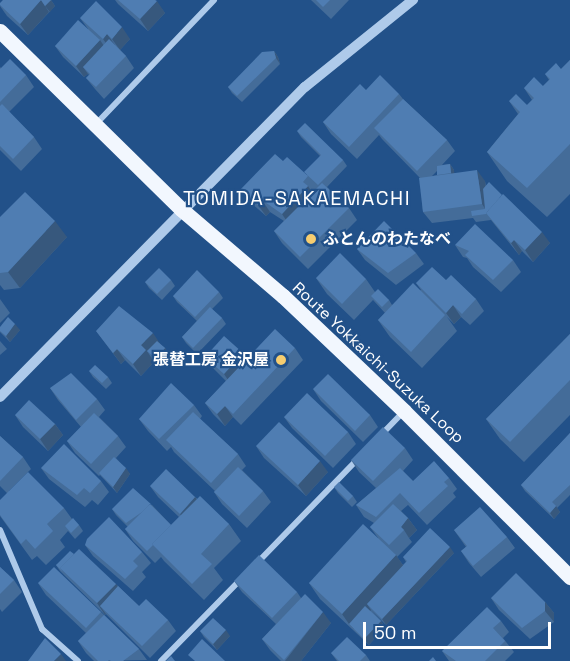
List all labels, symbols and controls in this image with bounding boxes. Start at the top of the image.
district label: TOMIDA-SAKAEMACHI [183,186,411,210]
place label: ふとんのわたなべ [323,229,451,249]
marker: ふとんのわたなべ [304,232,318,246]
street label: Route Yokkaichi-Suzuka Loop [288,278,468,448]
place label: 張替工房 金沢屋 [153,350,269,370]
marker: 張替工房 金沢屋 [274,353,288,367]
scale bar [366,610,554,648]
text: 50 m [374,621,416,644]

